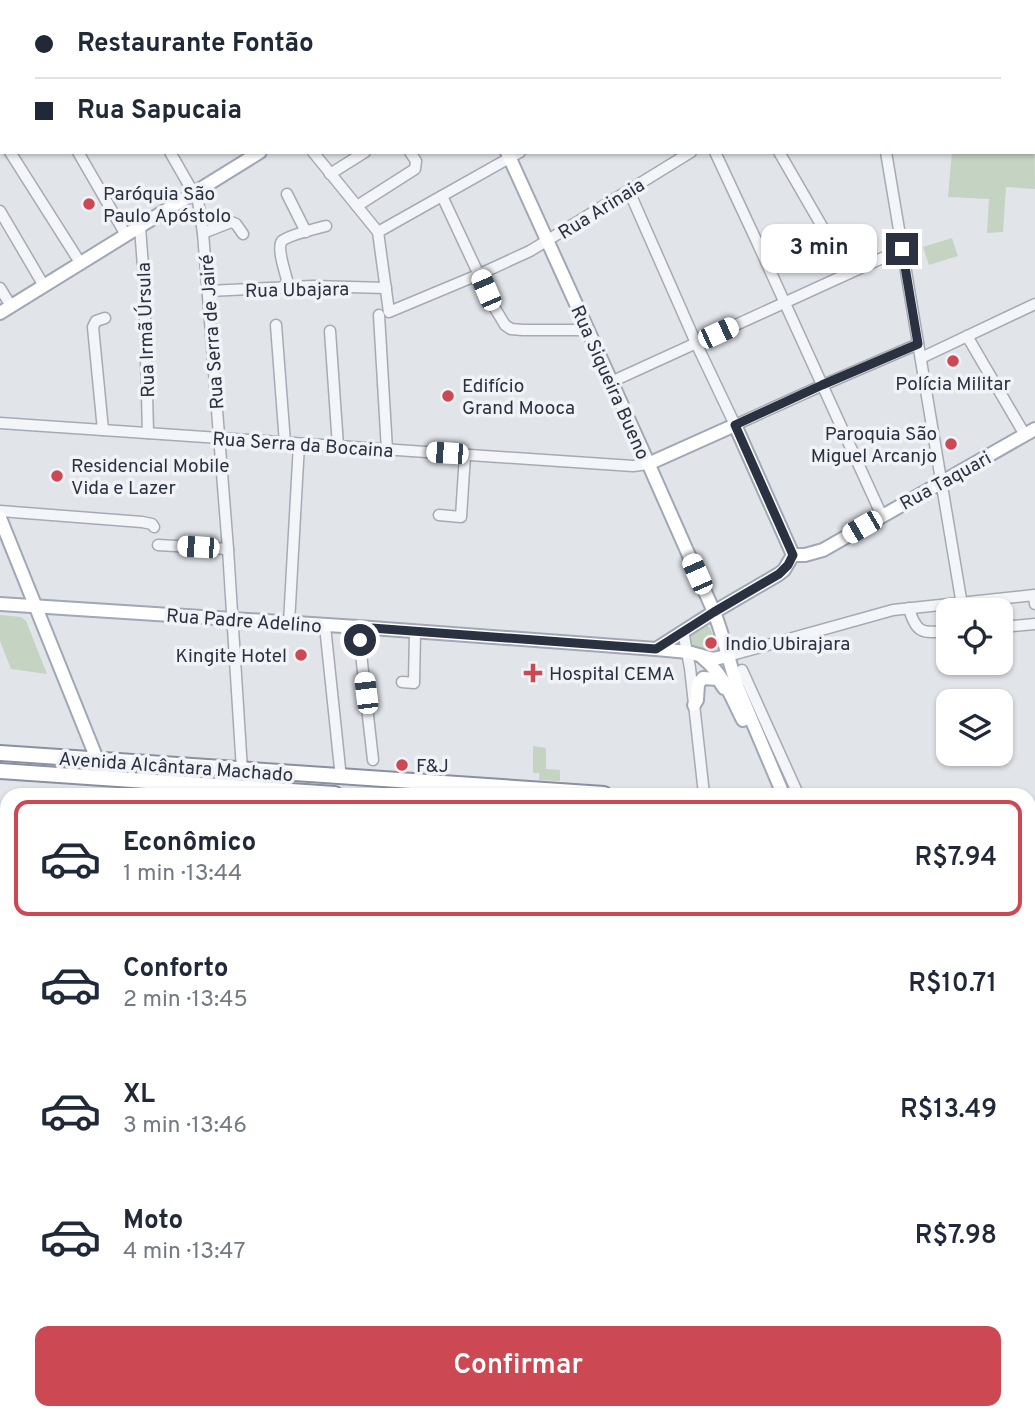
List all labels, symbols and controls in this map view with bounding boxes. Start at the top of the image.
text: Restaurante Fontão [77,28,314,61]
text: Rua Sapucaia [77,95,242,128]
street label: Rua Arinaia [554,174,650,246]
place label: Paróquia São Paulo Apóstolo [103,183,231,229]
marker: Paróquia São Paulo Apóstolo [81,196,97,212]
callout: 3 min [762,224,878,274]
route end [886,233,918,265]
text: 3 min [789,234,849,263]
street label: Rua Serra de Jairé [196,253,230,410]
street label: Rua Irmã Úrsula [132,262,161,398]
car [469,267,504,313]
street label: Rua Ubajara [245,278,349,304]
street label: Rua Siqueira Bueno [564,302,654,464]
car [695,315,742,351]
marker: Polícia Militar [945,353,961,369]
place label: Polícia Militar [895,373,1011,397]
place label: Edifício Grand Mooca [462,375,575,421]
marker: Edifício Grand Mooca [440,388,456,404]
place label: Paroquia São Miguel Arcanjo [811,423,937,469]
street label: Rua Serra da Bocaina [212,428,394,464]
marker: Paroquia São Miguel Arcanjo [943,436,959,452]
car [426,441,469,465]
street label: Rua Taquari [896,447,996,517]
place label: Residencial Mobile Vida e Lazer [71,455,229,501]
marker: Residencial Mobile Vida e Lazer [49,468,65,484]
car [839,507,886,547]
car [177,535,220,559]
car [679,551,716,597]
map controls [936,598,1013,766]
button: locate [936,598,1013,675]
street label: Rua Padre Adelino [165,605,323,639]
route start [344,624,376,656]
place label: Indio Ubirajara [725,633,850,657]
marker: Indio Ubirajara [703,635,719,651]
place label: Kingite Hotel [176,645,287,669]
marker: Kingite Hotel [293,647,309,663]
marker: Hospital CEMA [523,663,543,683]
place label: Hospital CEMA [549,663,675,687]
car [354,671,379,715]
button: layers [936,689,1013,766]
street label: Avenida Alcântara Machado [58,748,294,788]
place label: F&J [416,755,449,779]
marker: F&J [394,757,410,773]
icon: car [39,827,102,890]
text: Econômico [123,827,256,860]
text: R$7.94 [914,842,997,875]
text: 1 min · 13:44 [123,860,242,889]
icon: car [39,953,102,1016]
text: Conforto [123,953,229,986]
text: R$10.71 [908,968,997,1001]
text: 2 min · 13:45 [123,986,248,1015]
icon: car [39,1079,102,1142]
text: XL [123,1079,155,1112]
text: R$13.49 [900,1094,997,1127]
text: 3 min · 13:46 [123,1112,247,1141]
icon: car [39,1205,102,1268]
text: Moto [123,1205,183,1238]
text: R$7.98 [915,1220,997,1253]
text: 4 min · 13:47 [123,1238,245,1267]
button: Confirmar [35,1326,1001,1406]

